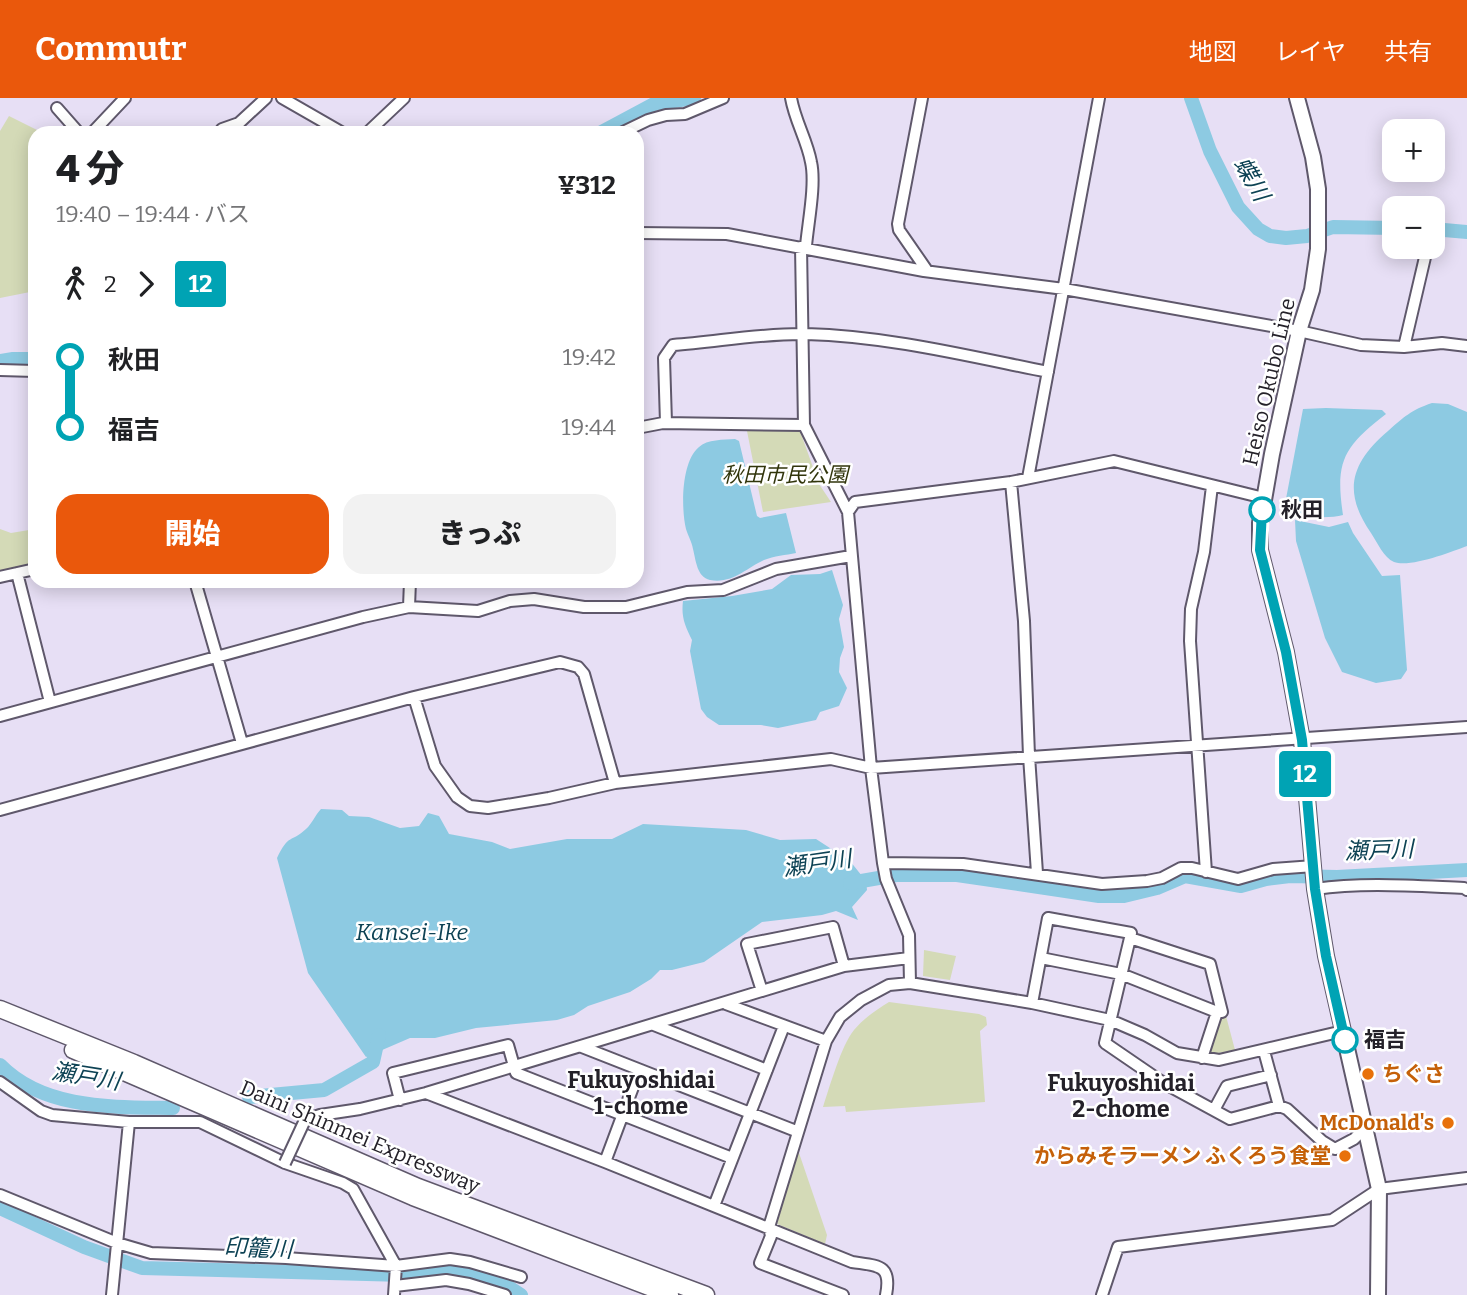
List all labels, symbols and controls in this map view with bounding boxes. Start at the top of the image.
text: Commutr [35,29,187,69]
text: 地図 [1189,38,1237,66]
text: レイヤ [1275,38,1346,66]
text: 共有 [1384,38,1432,66]
map controls [1382,119,1445,259]
button: + [1382,119,1445,182]
text: 4 分 [56,146,124,192]
water label: 蝶川 [1228,152,1277,209]
text: ¥312 [558,170,616,201]
button: − [1382,196,1445,259]
text: 19:40 – 19:44 · バス [56,200,250,228]
icon: walk [56,265,94,303]
icon: forward [127,265,165,303]
text: 2 [104,270,117,298]
text: 12 [189,270,212,298]
street label: Heiso Okubo Line [1237,296,1301,468]
text: 19:42 [562,343,616,371]
text: 秋田 [108,345,160,376]
text: 19:44 [561,413,616,441]
text: 福吉 [108,415,160,446]
park label: 秋田市民公園 [722,462,851,488]
button: 開始 [56,494,329,574]
button: きっぷ [343,494,616,574]
marker: 秋田 [1249,497,1275,523]
place label: 秋田 [1281,497,1323,523]
line badge: 12 [1274,751,1336,797]
text: 12 [1293,760,1317,788]
water label: 瀬戸川 [1344,835,1417,865]
water label: 瀬戸川 [781,844,856,882]
water label: Kansei-Ike [356,918,469,946]
marker: 福吉 [1332,1027,1358,1053]
place label: 福吉 [1364,1027,1406,1053]
water label: 瀬戸川 [50,1057,125,1096]
place label: ちぐさ [1382,1061,1445,1087]
district label: Fukuyoshidai 1-chome [567,1066,715,1120]
marker: ちぐさ [1360,1066,1376,1082]
district label: Fukuyoshidai 2-chome [1047,1069,1195,1123]
street label: Daini Shinmei Expressway [236,1075,485,1200]
place label: McDonald's [1319,1110,1434,1136]
marker: McDonald's [1440,1115,1456,1131]
place label: からみそラーメン ふくろう食堂 [1034,1143,1331,1169]
marker: からみそラーメン ふくろう食堂 [1337,1148,1353,1164]
water label: 印籠川 [223,1233,296,1263]

